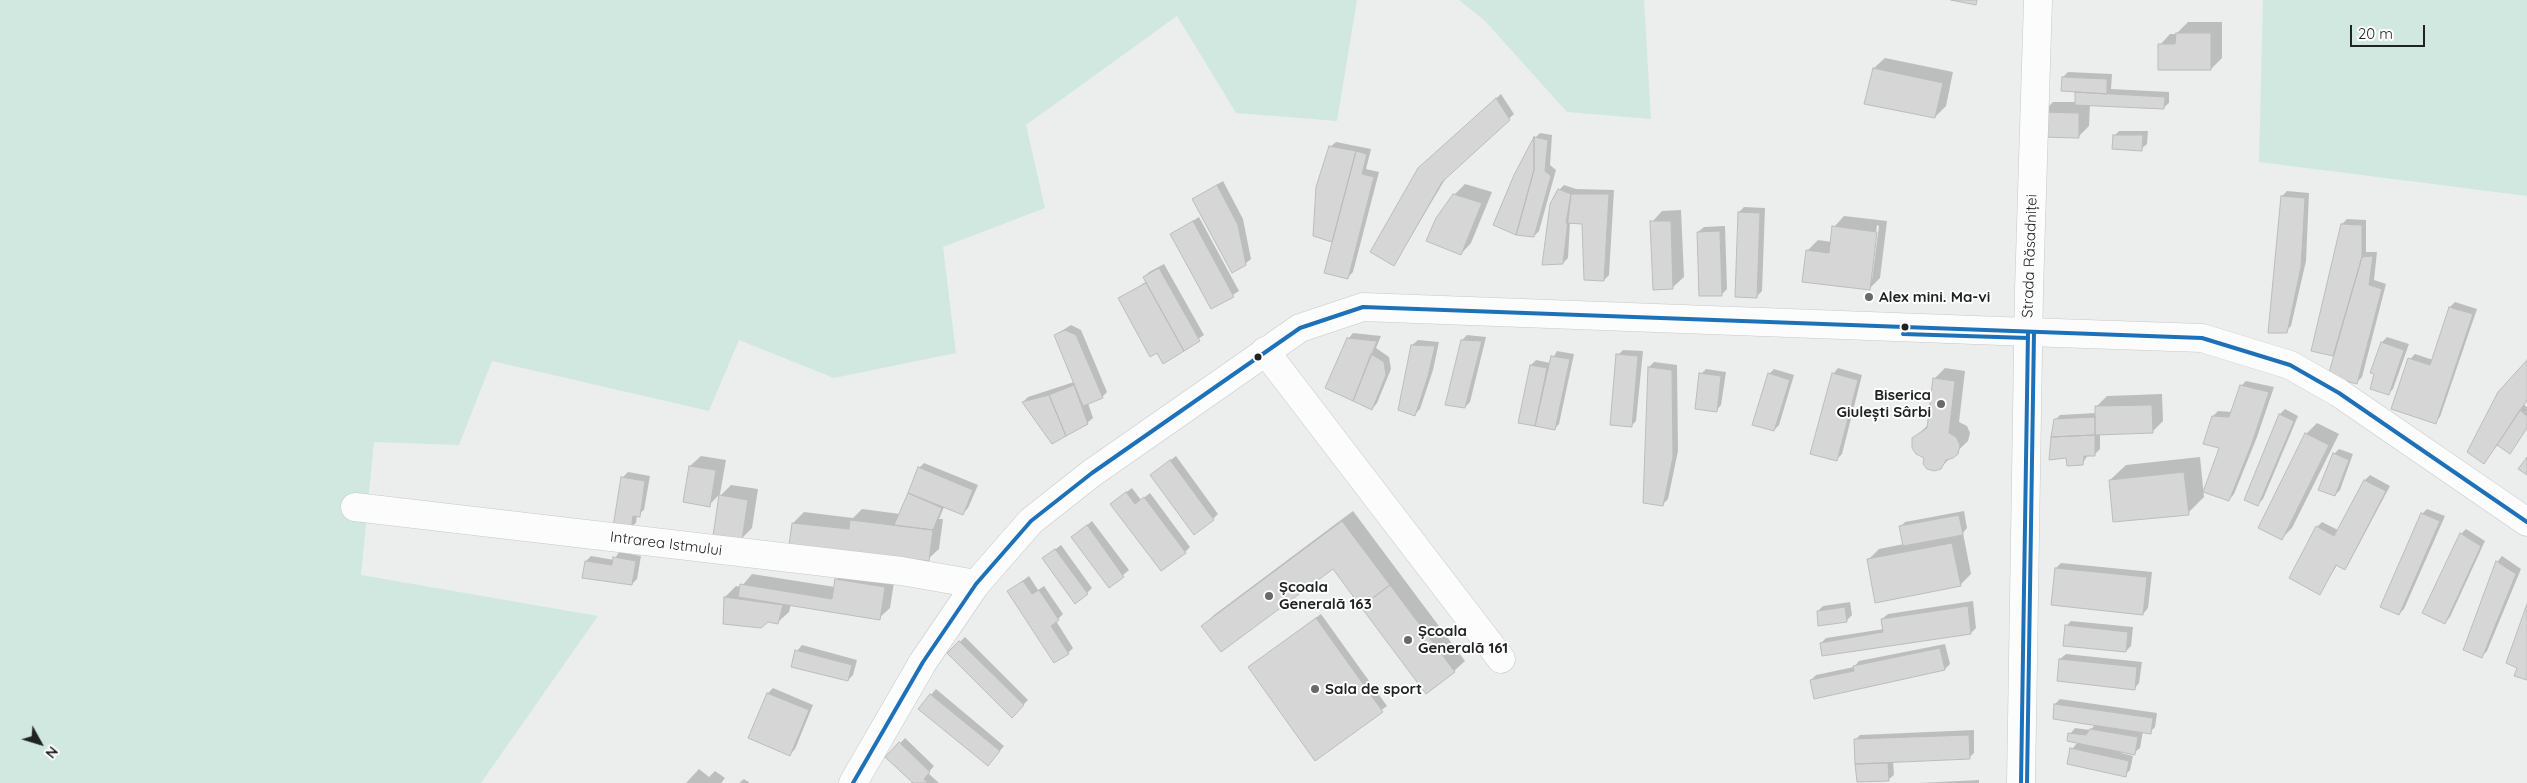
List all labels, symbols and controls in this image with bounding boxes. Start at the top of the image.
scale bar [2352,15,2427,47]
text: 20 m [2358,24,2393,43]
street label: Strada Răsadniței [2019,194,2041,318]
place label: Alex mini. Ma-vi [1879,288,1990,306]
marker: Alex mini. Ma-vi [1863,291,1875,303]
unlabelled marker [1900,322,1910,332]
unlabelled marker [1253,352,1263,362]
place label: Biserica Giulești Sârbi [1837,386,1931,421]
marker: Biserica Giulești Sârbi [1935,398,1947,410]
street label: Intrarea Istmului [609,528,723,560]
place label: Școala Generală 163 [1279,578,1372,613]
marker: Școala Generală 163 [1263,590,1275,602]
place label: Școala Generală 161 [1418,622,1508,657]
marker: Școala Generală 161 [1402,634,1414,646]
place label: Sala de sport [1325,680,1422,698]
marker: Sala de sport [1309,683,1321,695]
north arrow [15,718,65,768]
text: N [41,743,62,762]

